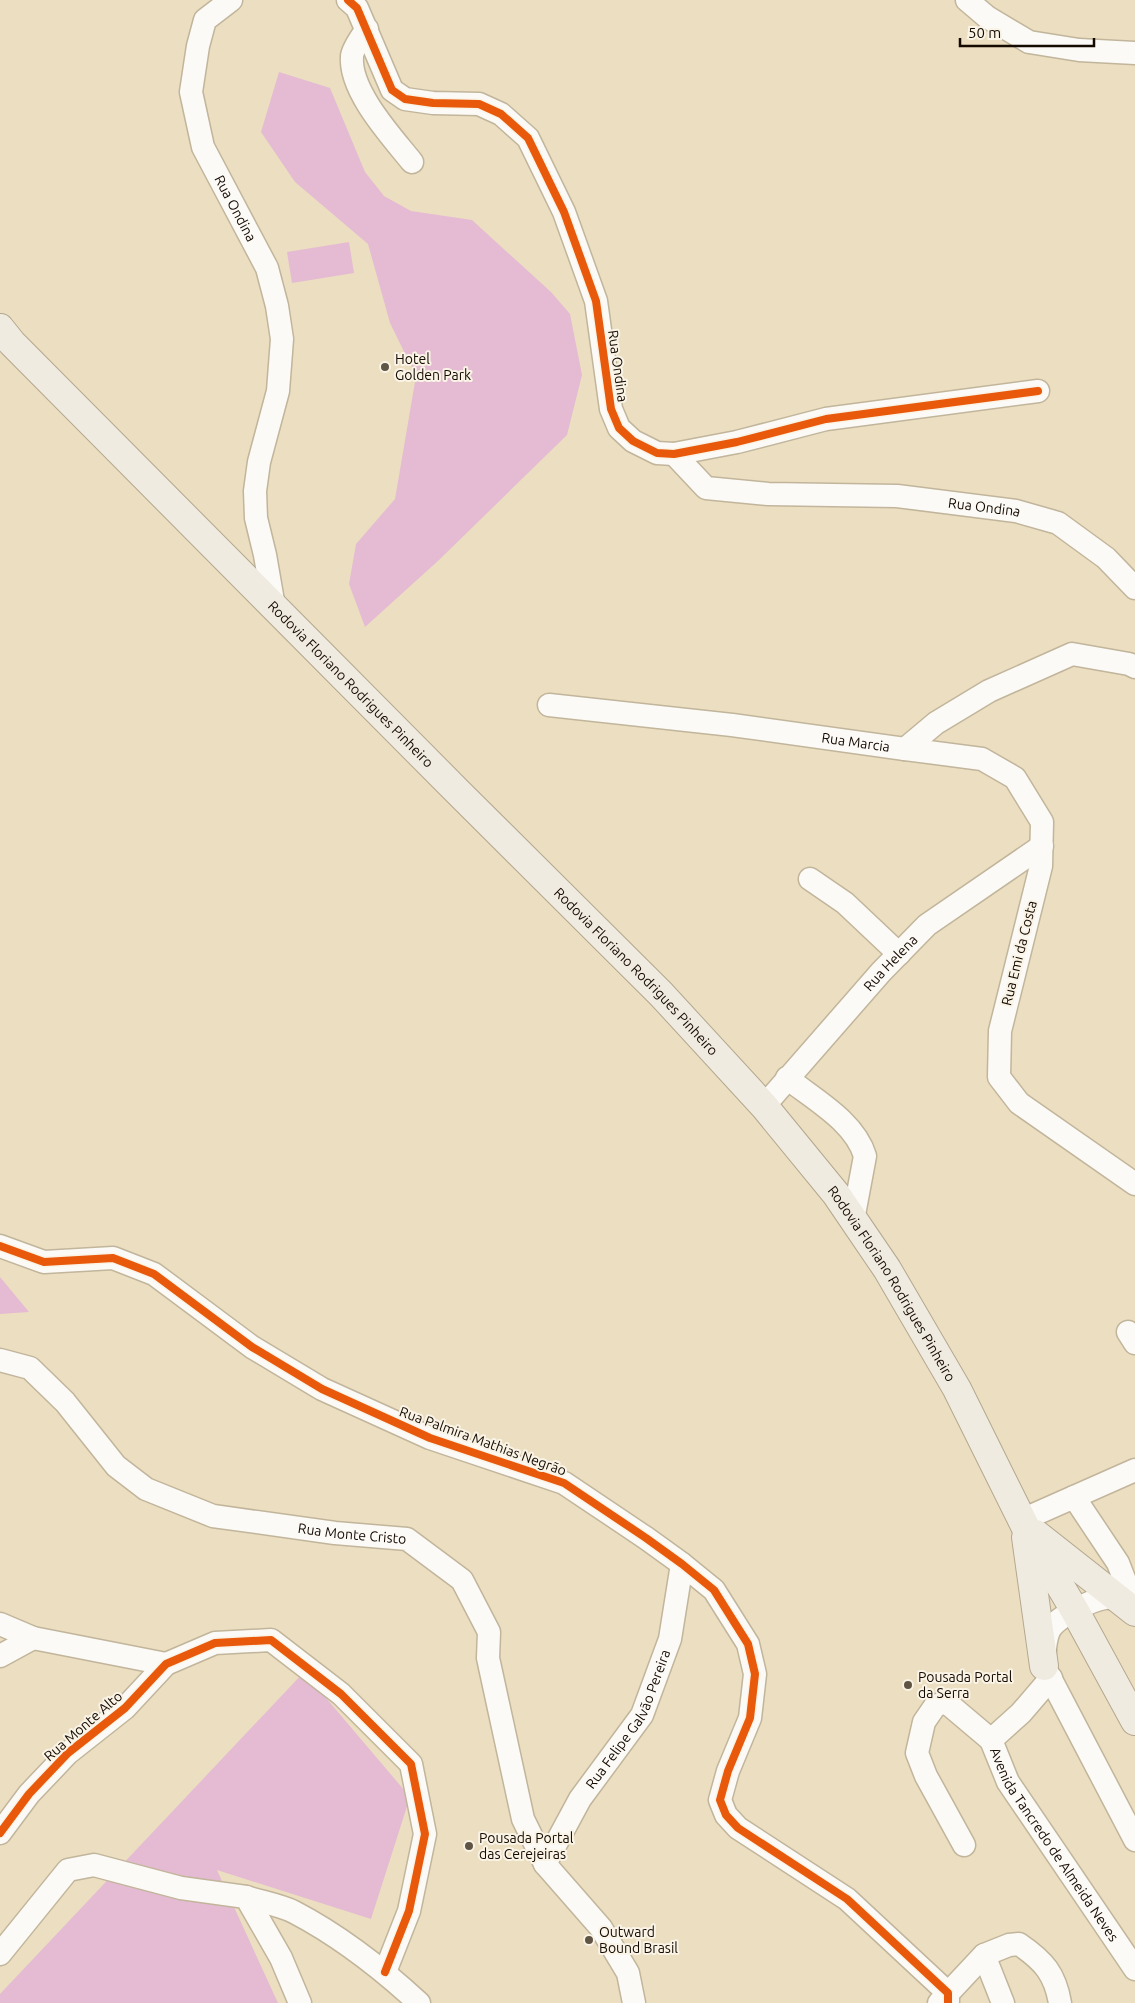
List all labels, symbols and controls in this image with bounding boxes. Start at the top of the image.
scale bar [960,15,1094,47]
text: 50 m [968,24,1001,41]
street label: Rua Ondina [211,172,260,244]
street label: Rua Ondina [605,329,631,403]
place label: Hotel Golden Park [395,351,471,383]
marker: Hotel Golden Park [379,361,391,373]
street label: Rua Ondina [947,495,1023,520]
street label: Rodovia Floriano Rodrigues Pinheiro [265,598,437,771]
street label: Rua Marcia [820,730,891,755]
street label: Rodovia Floriano Rodrigues Pinheiro [551,884,721,1059]
street label: Rua Emi da Costa [998,899,1040,1007]
street label: Rua Helena [860,932,921,994]
street label: Rodovia Floriano Rodrigues Pinheiro [825,1183,959,1384]
street label: Rua Palmira Mathias Negrão [397,1403,569,1479]
street label: Rua Monte Cristo [297,1520,407,1547]
street label: Rua Felipe Galvão Pereira [582,1647,673,1792]
place label: Pousada Portal da Serra [918,1669,1013,1701]
marker: Pousada Portal da Serra [902,1679,914,1691]
street label: Rua Monte Alto [41,1688,125,1764]
street label: Avenida Tancredo de Almeida Neves [987,1745,1122,1944]
place label: Pousada Portal das Cerejeiras [479,1830,574,1862]
marker: Pousada Portal das Cerejeiras [463,1840,475,1852]
place label: Outward Bound Brasil [599,1924,678,1956]
marker: Outward Bound Brasil [583,1934,595,1946]

